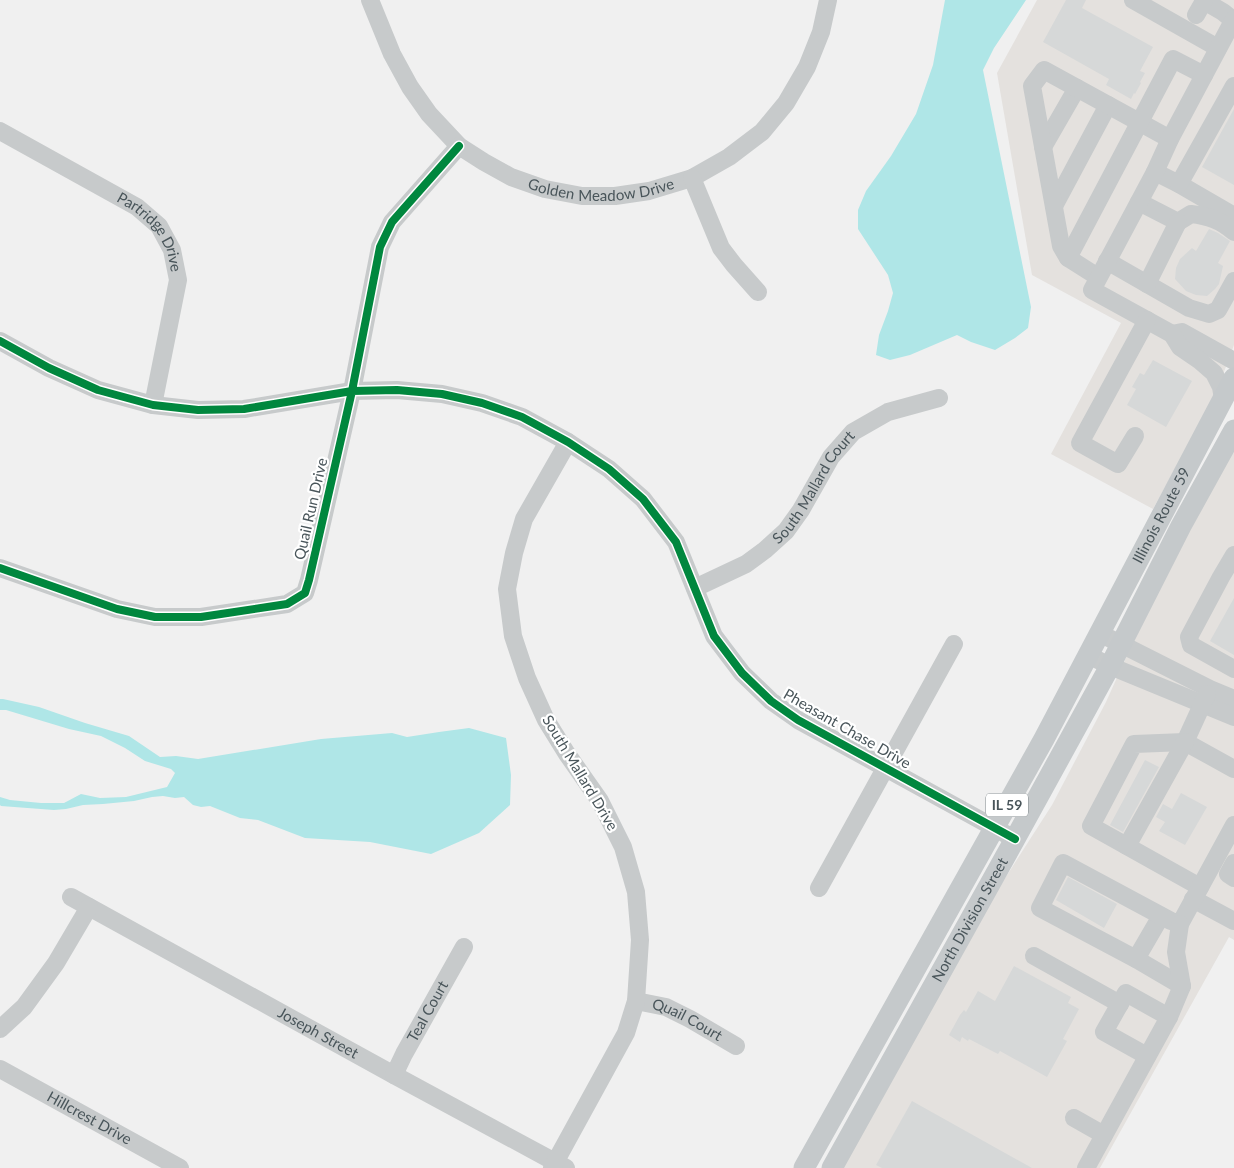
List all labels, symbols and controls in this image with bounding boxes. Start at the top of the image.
street label: Golden Meadow Drive [526,174,676,204]
street label: Partridge Drive [114,188,186,273]
street label: South Mallard Court [768,426,858,547]
street label: Quail Run Drive [290,456,331,562]
street label: Illinois Route 59 [1128,464,1193,566]
street label: Pheasant Chase Drive [781,684,914,772]
street label: South Mallard Drive [539,712,622,834]
road number: IL 59 [986,794,1028,816]
street label: North Division Street [927,853,1011,985]
street label: Teal Court [403,977,452,1045]
street label: Quail Court [651,994,726,1044]
street label: Joseph Street [275,1003,362,1062]
street label: Hillcrest Drive [44,1087,135,1148]

